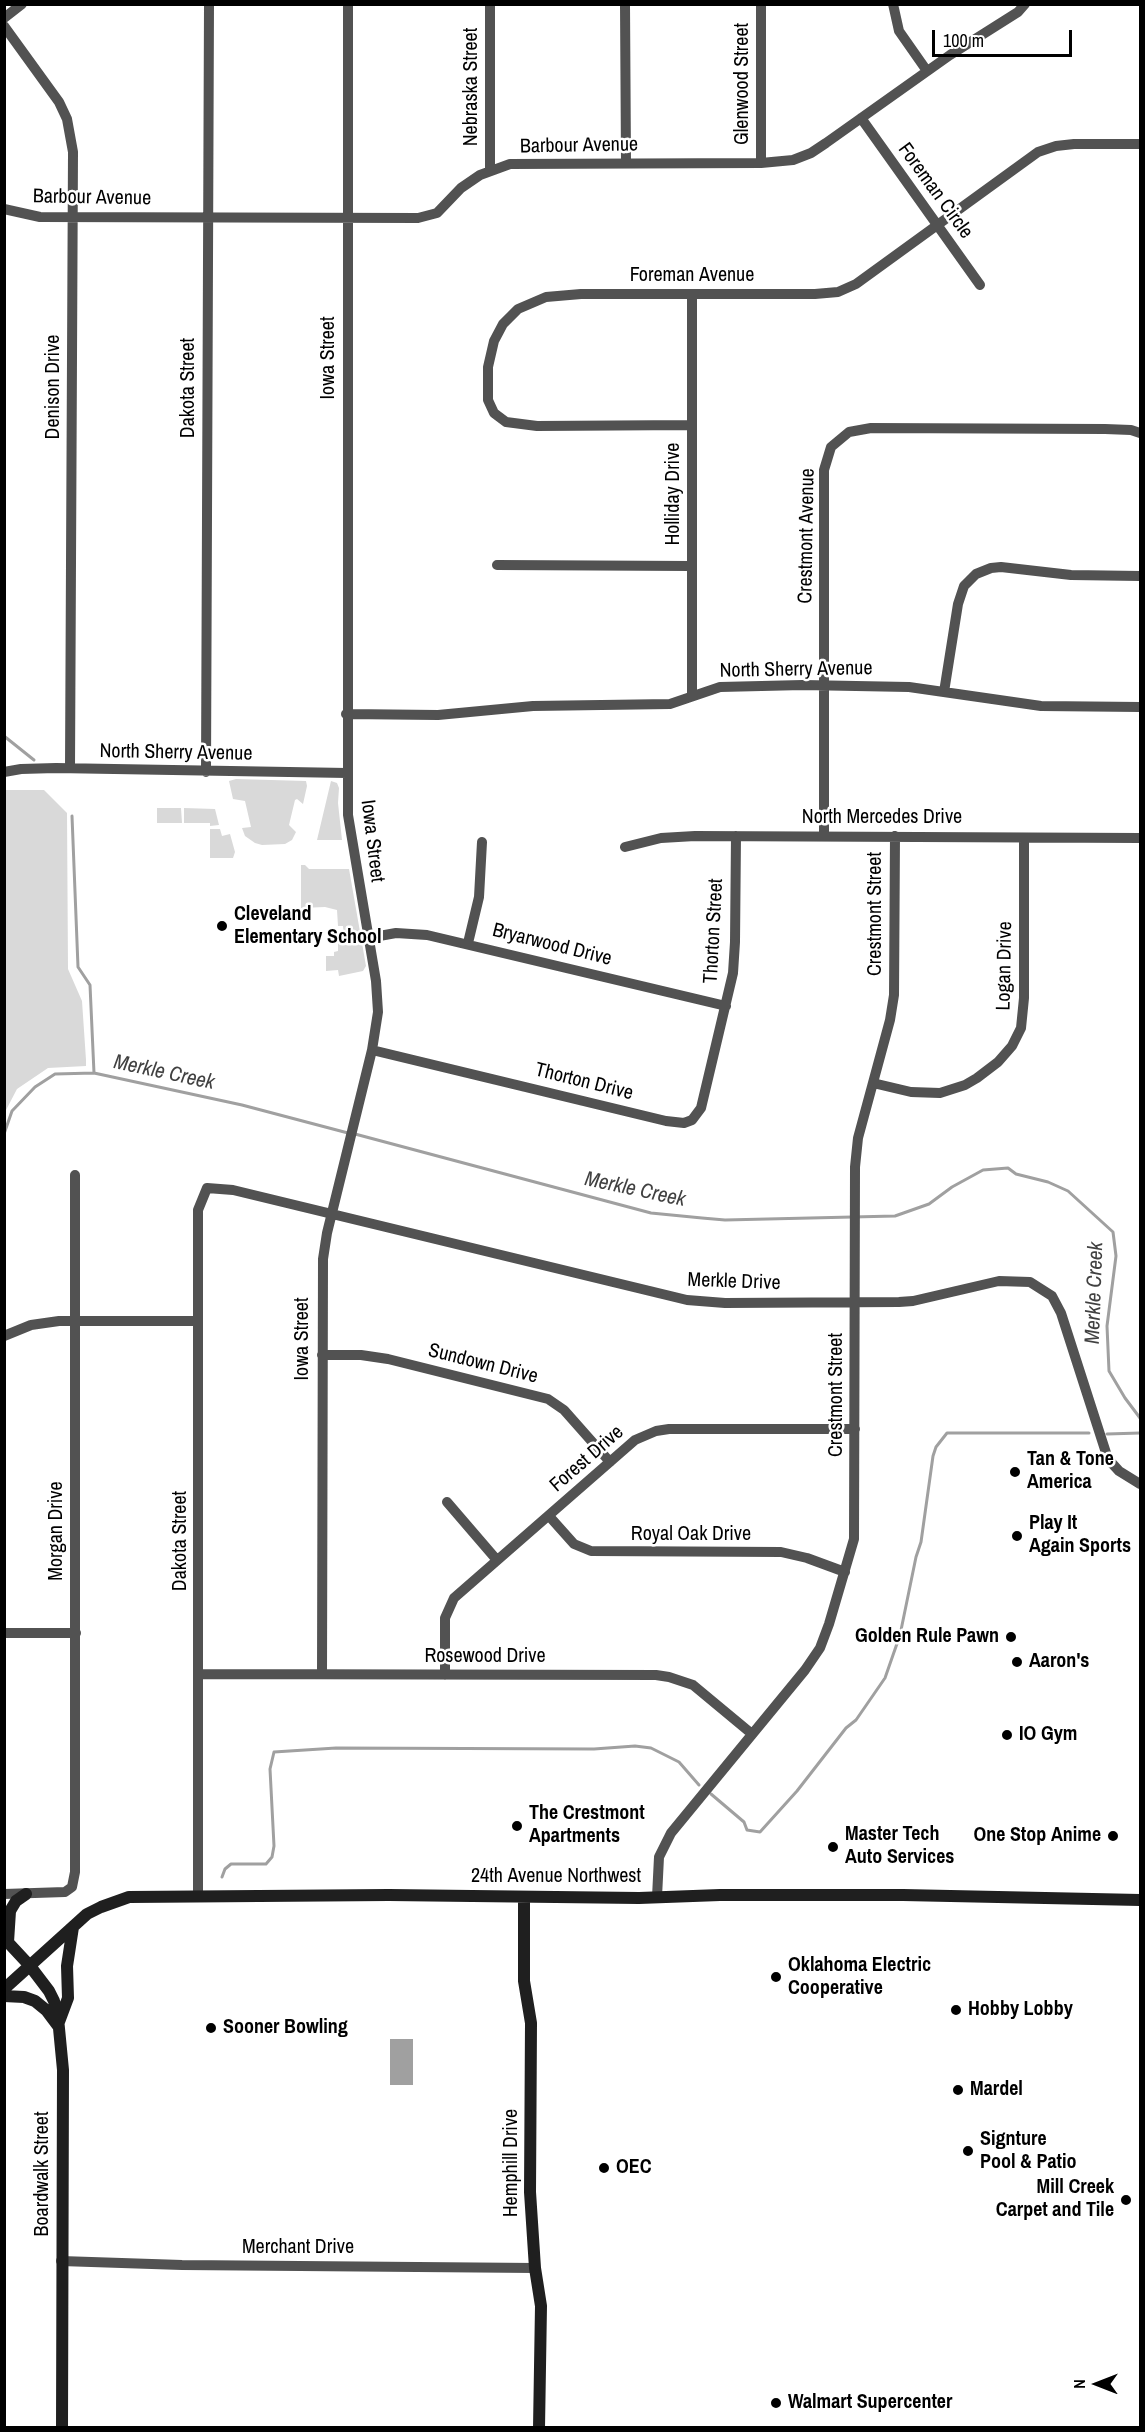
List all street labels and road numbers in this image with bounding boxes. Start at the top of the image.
street label: Glenwood Street [731,23,755,145]
street label: Nebraska Street [460,28,484,146]
street label: Barbour Avenue [520,133,638,159]
street label: Foreman Circle [892,139,978,243]
street label: Barbour Avenue [33,185,151,211]
street label: Foreman Avenue [630,264,754,288]
street label: Iowa Street [317,317,341,399]
street label: Denison Drive [42,335,66,439]
street label: Dakota Street [177,338,201,438]
street label: Holliday Drive [662,443,686,545]
street label: Crestmont Avenue [794,468,820,604]
street label: North Sherry Avenue [719,657,873,683]
street label: North Sherry Avenue [99,740,253,766]
street label: Iowa Street [355,798,389,884]
street label: North Mercedes Drive [802,806,962,830]
street label: Crestmont Street [864,852,888,976]
street label: Thorton Street [699,878,729,984]
street label: Bryarwood Drive [490,919,614,971]
street label: Logan Drive [992,921,1018,1011]
street label: Thorton Drive [532,1058,636,1106]
street label: Merkle Drive [687,1268,781,1296]
street label: Iowa Street [291,1298,315,1380]
street label: Crestmont Street [825,1333,849,1457]
street label: Sundown Drive [426,1339,540,1389]
street label: Forest Drive [545,1421,629,1497]
street label: Morgan Drive [45,1481,69,1581]
street label: Dakota Street [169,1491,193,1591]
street label: Royal Oak Drive [631,1523,751,1547]
street label: Rosewood Drive [424,1645,546,1669]
street label: 24th Avenue Northwest [471,1865,641,1889]
street label: Hemphill Drive [500,2109,524,2217]
street label: Boardwalk Street [31,2112,55,2236]
street label: Merchant Drive [242,2236,354,2260]

